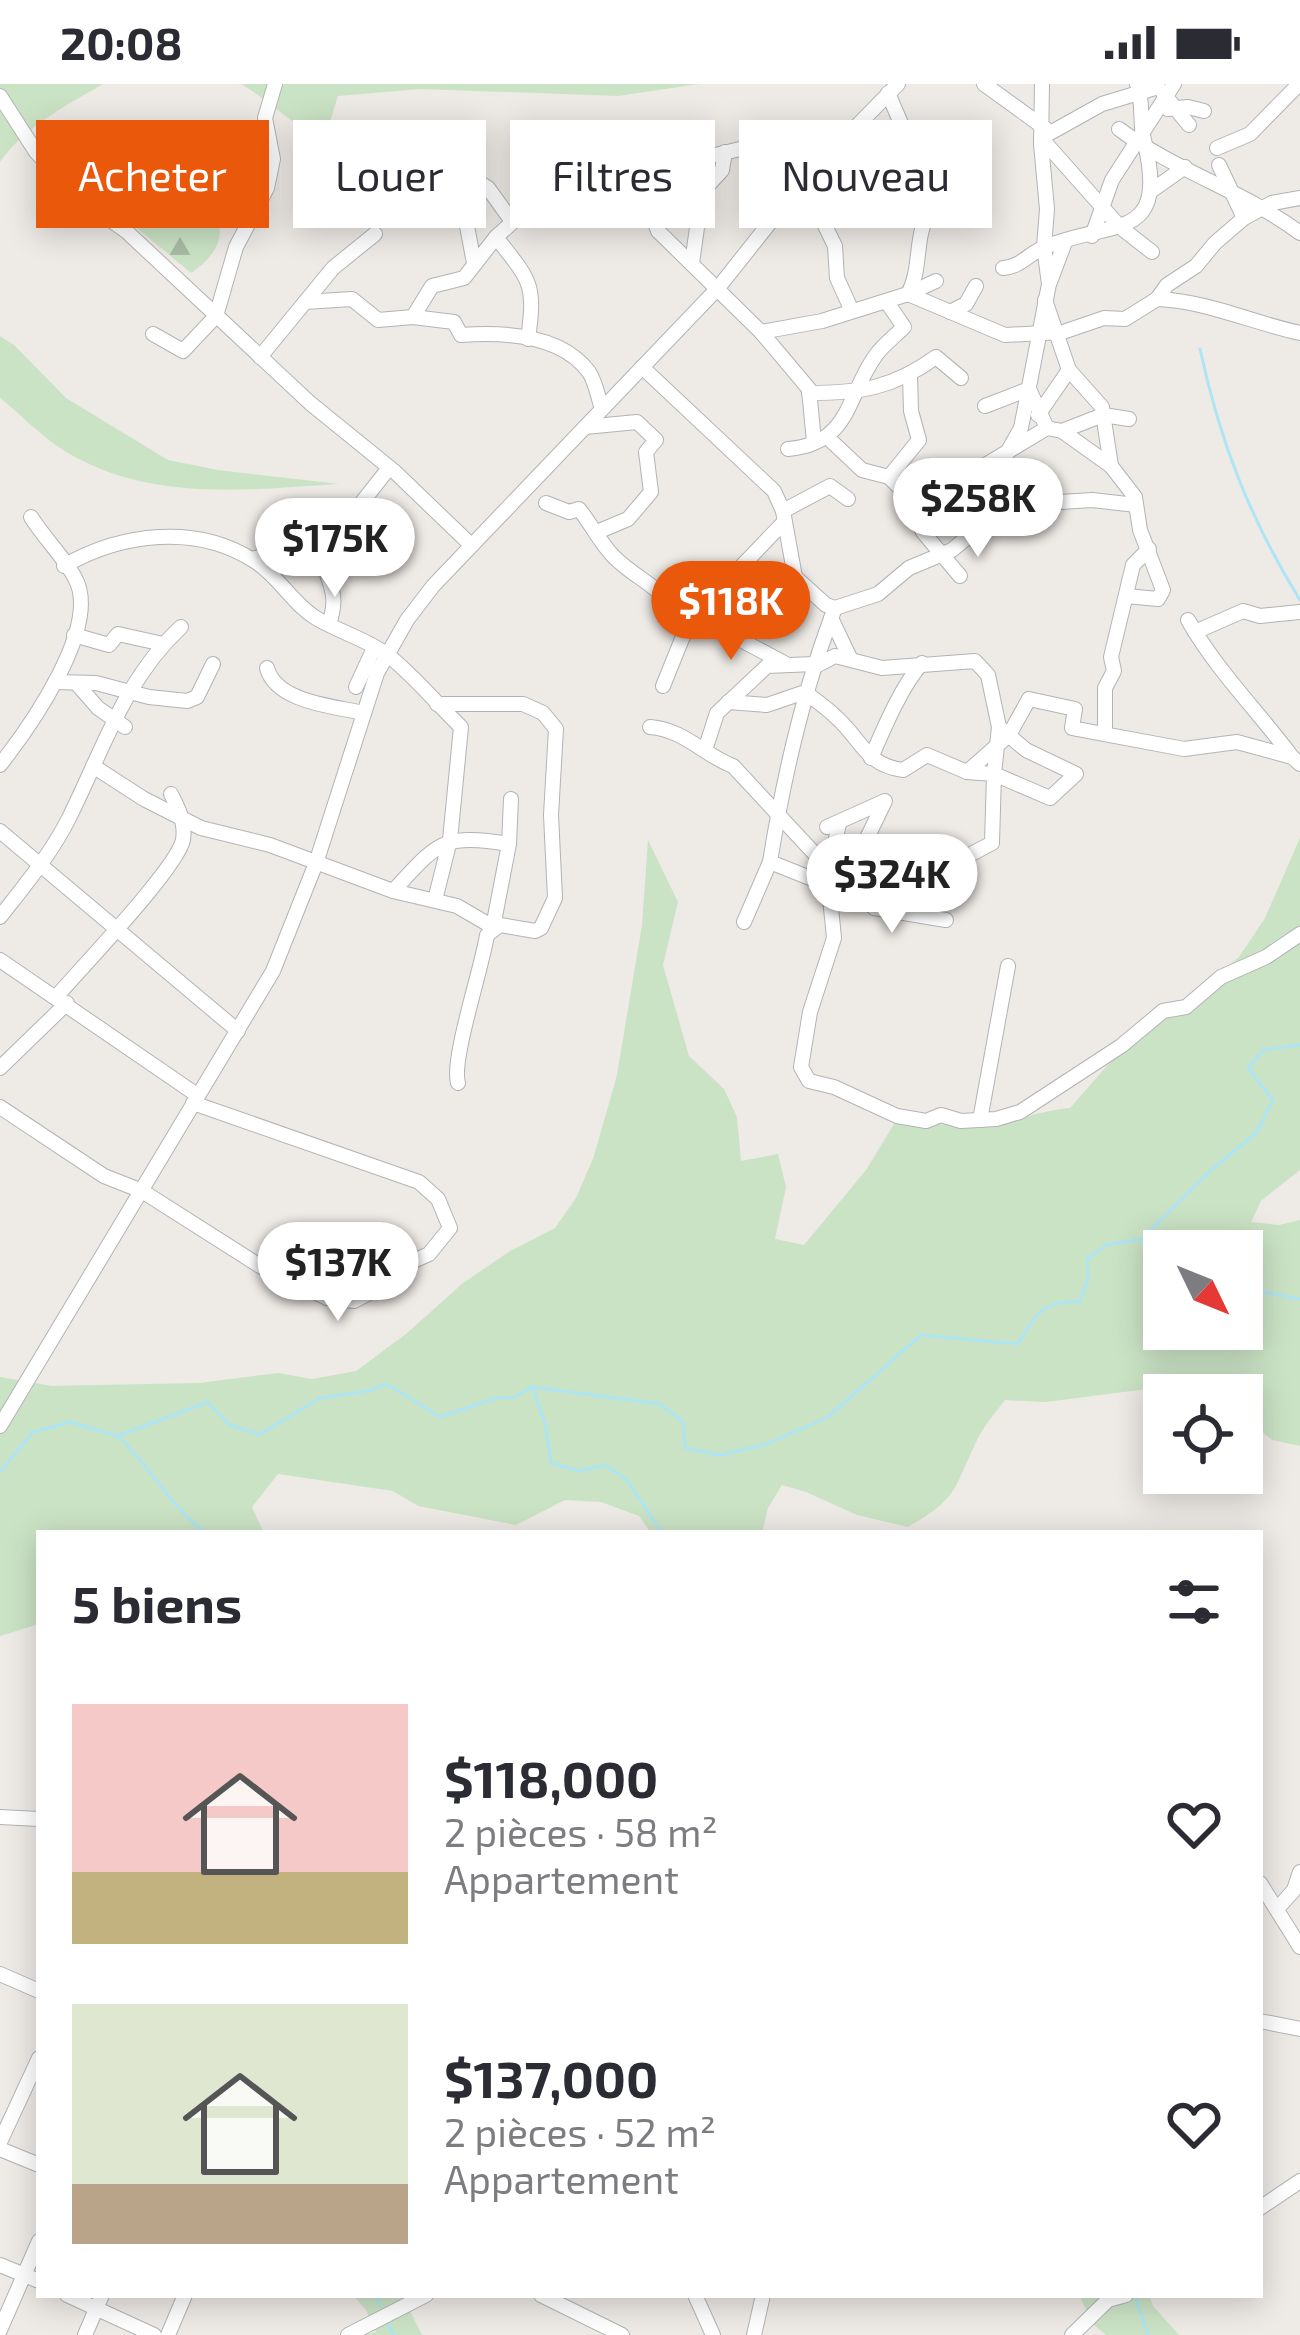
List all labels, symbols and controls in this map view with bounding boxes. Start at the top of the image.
text: 20:08 [60,15,183,69]
chip: Acheter [36,120,269,228]
chip: Louer [293,120,486,228]
chip: Filtres [510,120,715,228]
chip: Nouveau [739,120,992,228]
pin: $258K [894,458,1062,560]
text: $258K [920,473,1036,520]
pin: $175K [251,498,419,600]
text: $175K [282,513,388,560]
pin: $118K [647,561,815,663]
text: $118K [678,576,784,623]
pin: $324K [808,834,976,936]
text: $324K [834,849,950,896]
pin: $137K [254,1222,422,1324]
north arrow [1143,1230,1263,1350]
map controls [1143,1230,1263,1494]
text: $137K [285,1237,391,1284]
button: locate [1143,1374,1263,1494]
icon: filters [1161,1569,1227,1635]
text: 5 biens [72,1572,242,1633]
text: $118,000 [444,1747,658,1808]
icon: home [168,1752,312,1896]
icon: heart [1161,1791,1227,1857]
text: 2 pièces · 58 m² [444,1808,718,1855]
text: Appartement [444,1855,679,1902]
text: $137,000 [444,2047,658,2108]
icon: home [168,2052,312,2196]
icon: heart [1161,2091,1227,2157]
text: 2 pièces · 52 m² [444,2108,716,2155]
text: Appartement [444,2155,679,2202]

